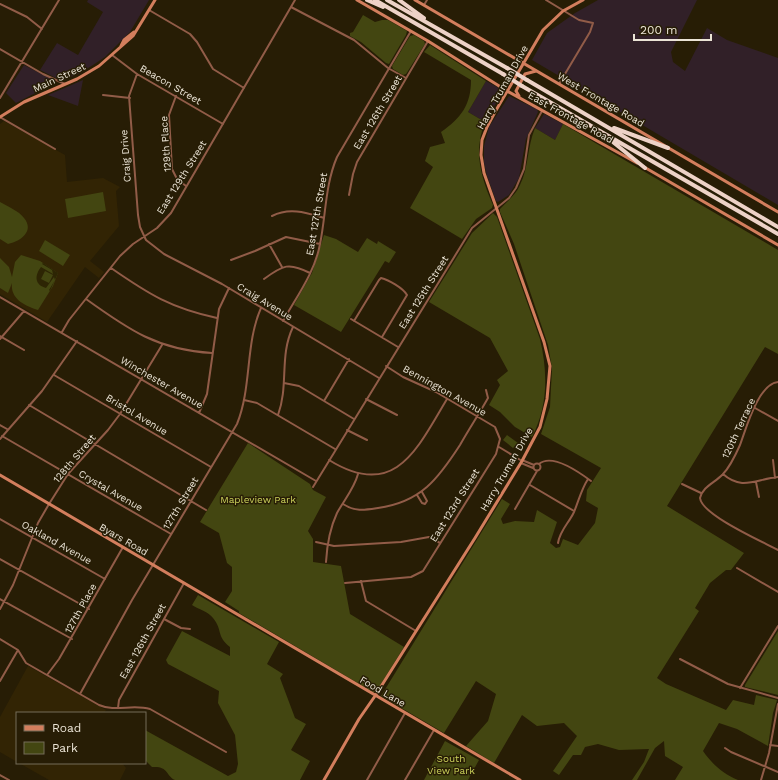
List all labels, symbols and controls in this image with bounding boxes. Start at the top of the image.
scale bar [634,16,711,42]
text: 200 m [640,23,677,37]
street label: Harry Truman Drive [475,43,530,131]
street label: Main Street [31,60,88,94]
street label: Beacon Street [138,62,204,107]
street label: West Frontage Road [555,70,646,129]
street label: East 126th Street [351,73,404,151]
street label: East Frontage Road [526,89,615,145]
street label: 129th Place [158,115,173,172]
street label: Craig Drive [118,129,133,183]
street label: East 129th Street [154,138,209,216]
street label: East 127th Street [304,171,329,256]
street label: East 125th Street [396,253,451,331]
street label: Craig Avenue [235,281,295,322]
street label: Winchester Avenue [119,354,205,411]
street label: Bennington Avenue [401,363,489,418]
street label: Bristol Avenue [104,392,170,437]
street label: 120th Terrace [720,396,757,460]
street label: Harry Truman Drive [478,425,535,513]
street label: 128th Street [51,431,98,485]
street label: East 123rd Street [428,466,482,544]
street label: Crystal Avenue [77,468,145,513]
street label: 127th Street [161,474,201,531]
park label: Mapleview Park [220,494,296,505]
street label: Oakland Avenue [20,519,94,566]
street label: Byars Road [98,521,150,558]
street label: 127th Place [62,581,99,635]
street label: East 126th Street [117,601,168,681]
street label: Food Lane [358,674,408,709]
legend [16,712,146,764]
text: Road [52,721,81,735]
text: Park [52,741,78,755]
park label: South View Park [427,753,475,776]

